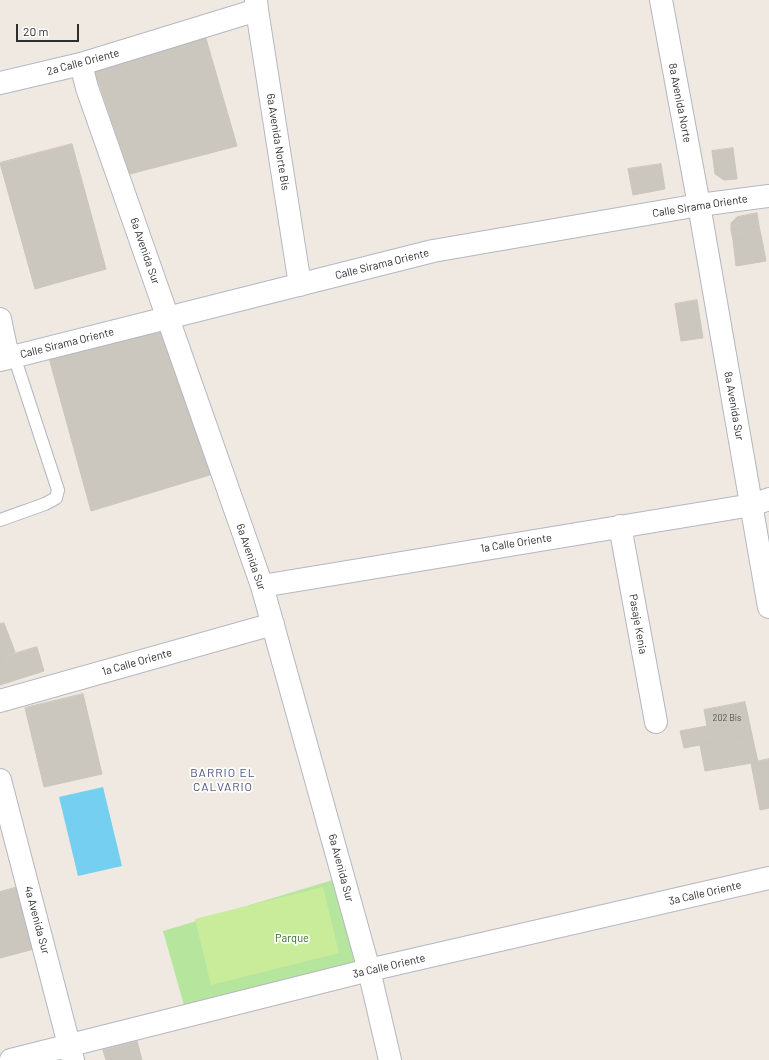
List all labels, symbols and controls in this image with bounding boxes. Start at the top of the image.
scale bar [18,16,81,42]
text: 20 m [23,24,49,38]
street label: 2a Calle Oriente [45,46,121,78]
street label: 8a Avenida Norte [666,62,694,144]
street label: 6a Avenida Norte Bis [264,93,292,191]
street label: Calle Sirama Oriente [651,192,749,220]
street label: 6a Avenida Sur [127,216,163,286]
street label: Calle Sirama Oriente [334,246,430,282]
street label: Calle Sirama Oriente [19,325,115,361]
street label: 8a Avenida Sur [721,371,747,441]
street label: 6a Avenida Sur [233,522,269,592]
street label: 1a Calle Oriente [479,531,553,555]
street label: Pasaje Kenia [626,593,650,655]
street label: 1a Calle Oriente [100,646,174,678]
house number: 202 Bis [713,713,741,723]
district label: BARRIO EL CALVARIO [190,766,256,794]
street label: 6a Avenida Sur [326,833,356,903]
street label: 3a Calle Oriente [667,878,743,908]
street label: 4a Avenida Sur [22,884,52,956]
park label: Parque [275,931,309,945]
street label: 3a Calle Oriente [351,951,427,981]

